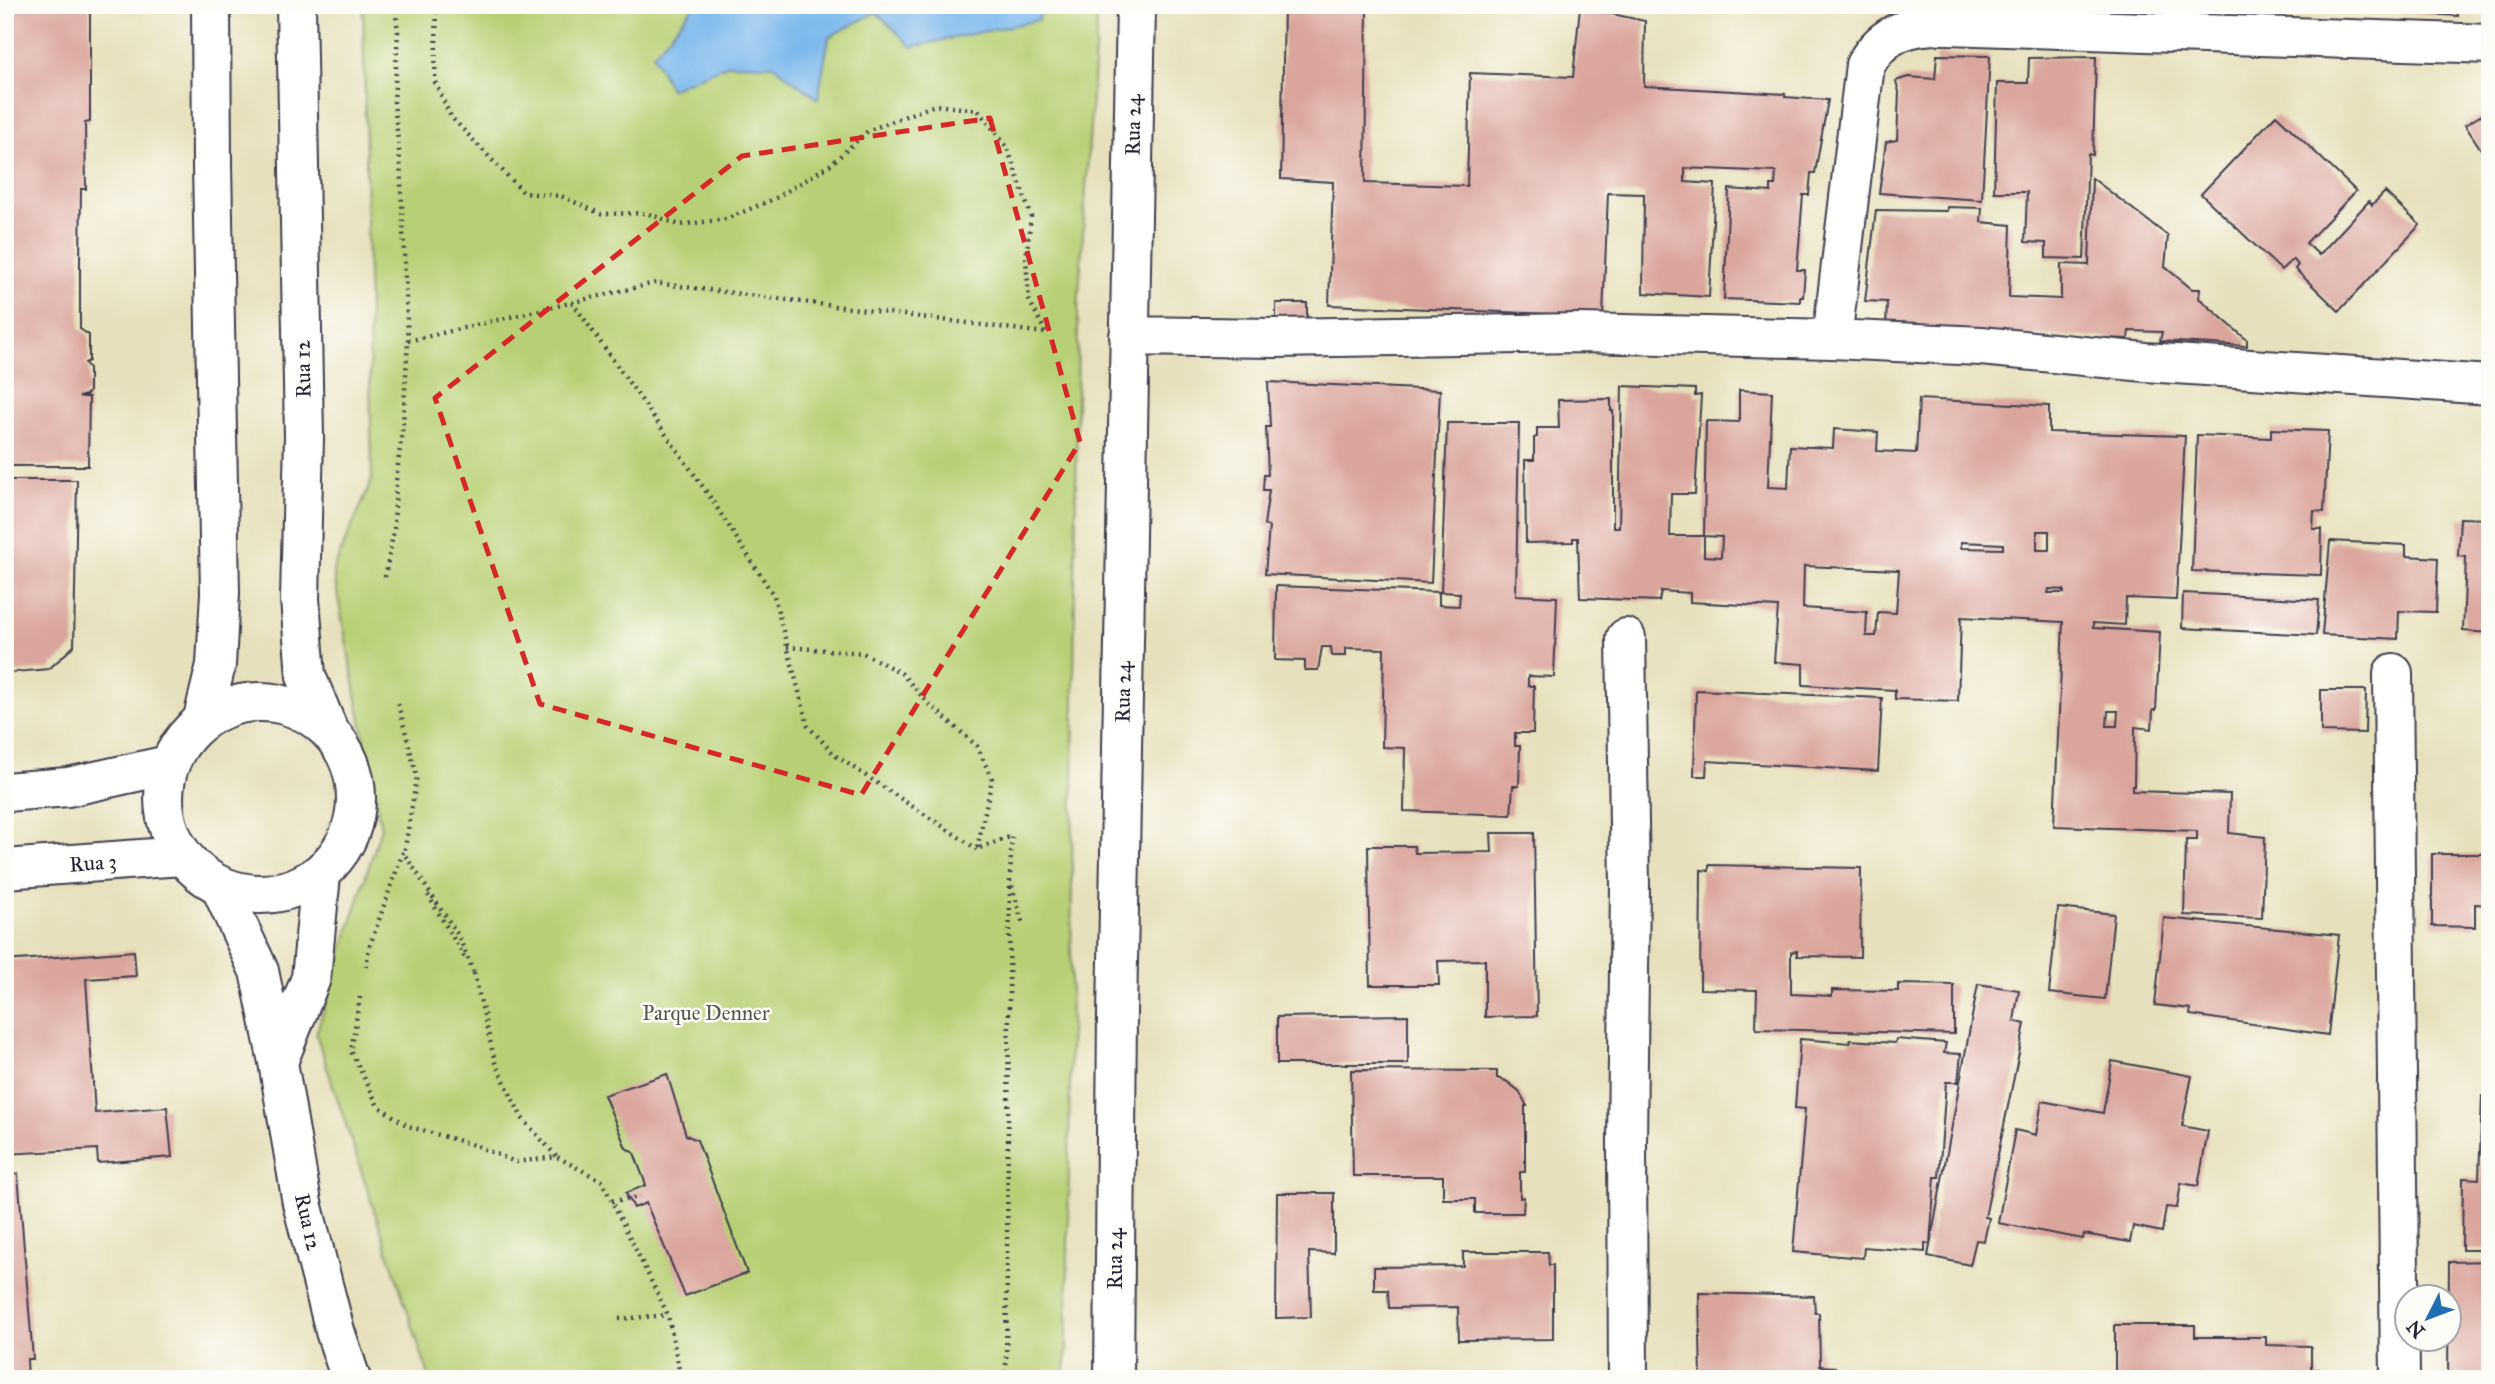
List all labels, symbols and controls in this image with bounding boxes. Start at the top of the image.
street label: Rua 24 [1119,93,1147,156]
street label: Rua 12 [289,339,317,398]
street label: Rua 24 [1109,660,1137,723]
street label: Rua 3 [68,848,118,878]
park label: Parque Denner [642,1000,770,1026]
street label: Rua 12 [289,1191,327,1254]
street label: Rua 24 [1102,1227,1128,1290]
north arrow [2394,1282,2464,1352]
text: N [2402,1315,2430,1343]

